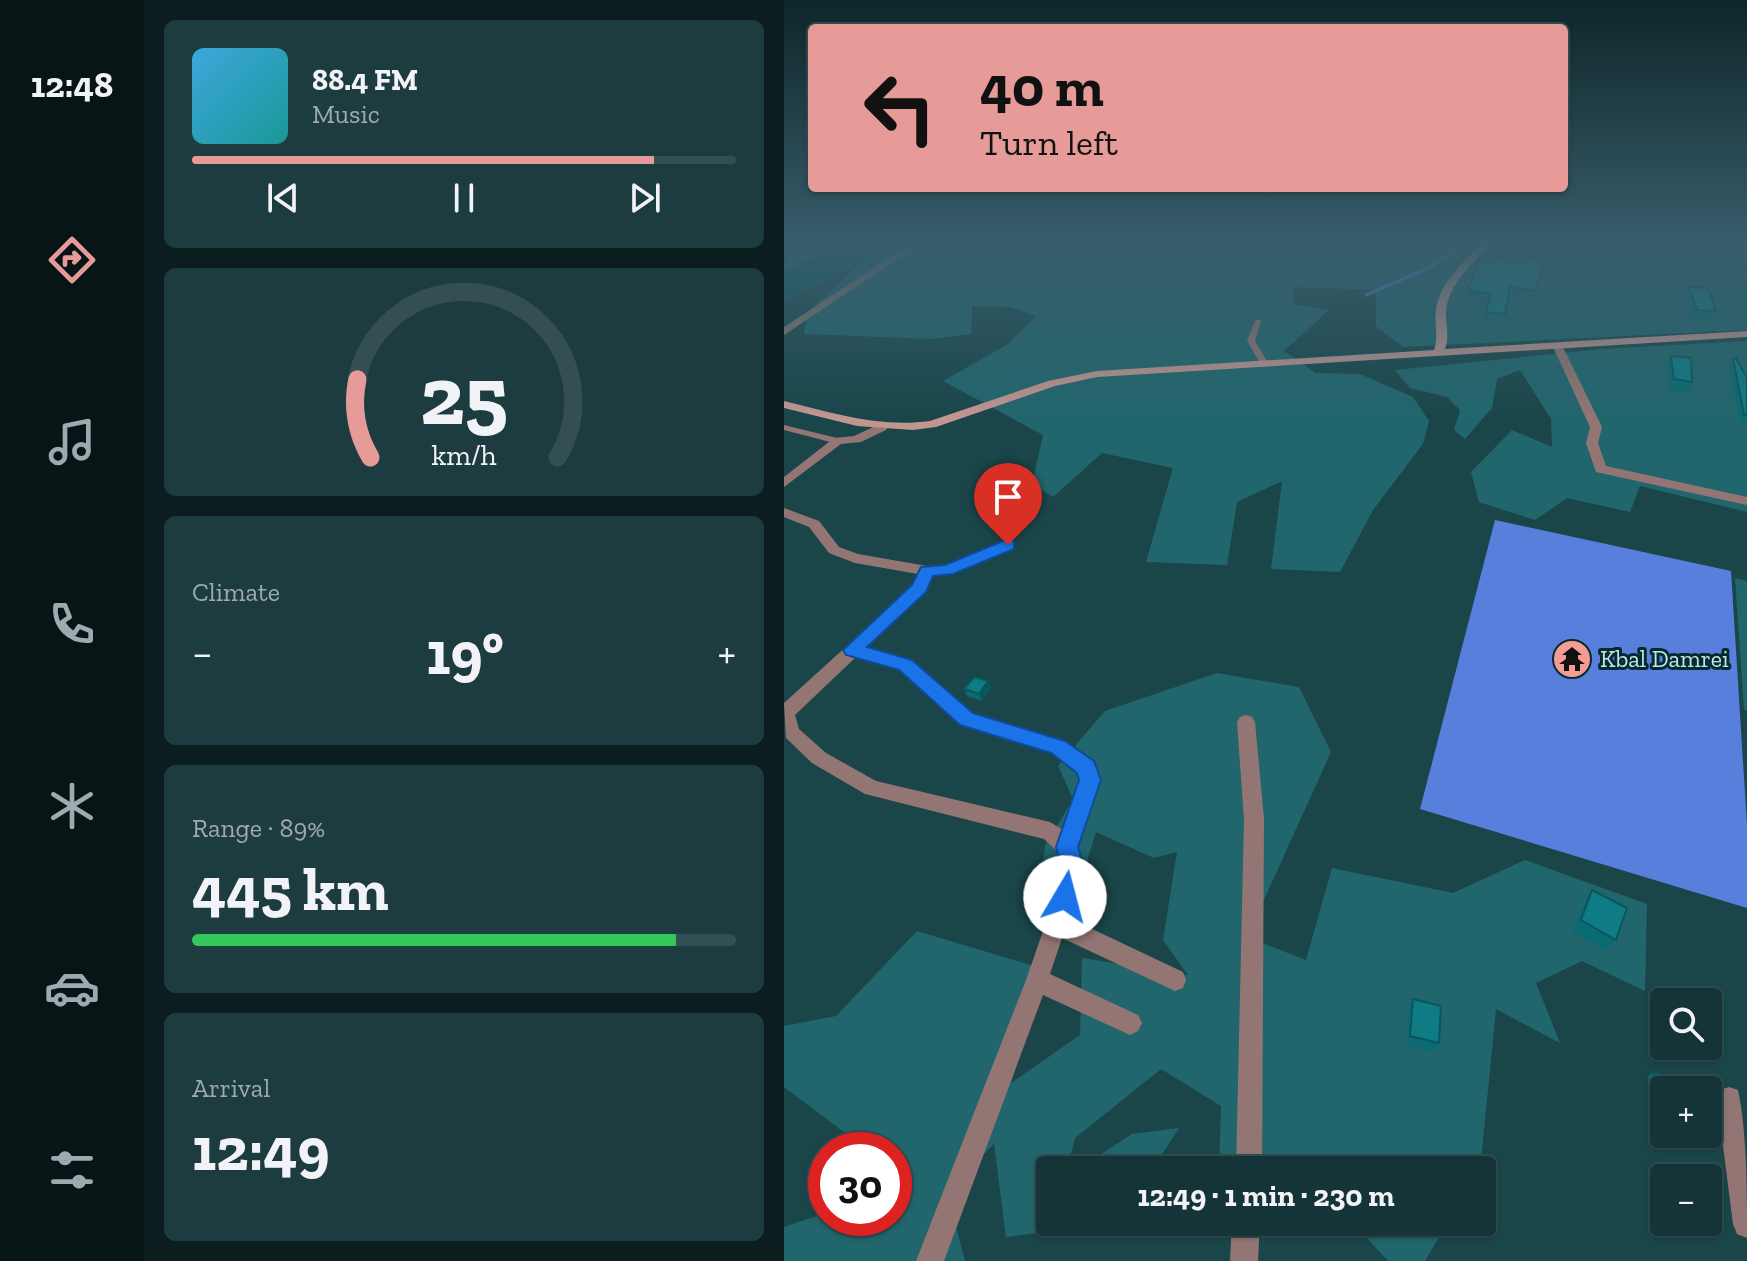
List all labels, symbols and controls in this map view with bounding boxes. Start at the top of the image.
text: 40 m [980,53,1104,120]
icon: left [848,56,952,160]
text: 88.4 FM [312,62,418,98]
text: 12:48 [31,63,113,106]
text: Music [312,98,380,130]
text: Turn left [980,121,1118,164]
icon: previous [261,176,305,220]
icon: pause [442,176,486,220]
icon: next [623,176,667,220]
icon: directions [44,232,100,288]
text: 25 [420,345,508,445]
icon: music [44,414,100,470]
text: km/h [431,438,497,472]
pin [974,463,1042,545]
icon: arrive [986,475,1030,519]
text: Climate [192,576,280,608]
icon: phone [44,596,100,652]
text: 19° [426,617,504,689]
text: − [192,626,213,679]
text: + [717,626,736,679]
temple icon: Kbal Damrei [1551,638,1593,680]
place label: Kbal Damrei [1600,644,1729,673]
icon: climate [44,778,100,834]
text: Range · 89% [192,812,325,844]
text: 445 km [192,853,389,925]
position arrow [1023,855,1107,939]
icon: car [44,960,100,1016]
map controls [1650,988,1722,1236]
button: search [1650,988,1722,1060]
text: Arrival [192,1072,270,1104]
button: + [1650,1076,1722,1148]
text: 12:49 [192,1113,330,1185]
speed limit sign: 30 [808,1132,912,1236]
icon: filters [44,1142,100,1198]
button: − [1650,1164,1722,1236]
text: 12:49 · 1 min · 230 m [1137,1178,1395,1214]

